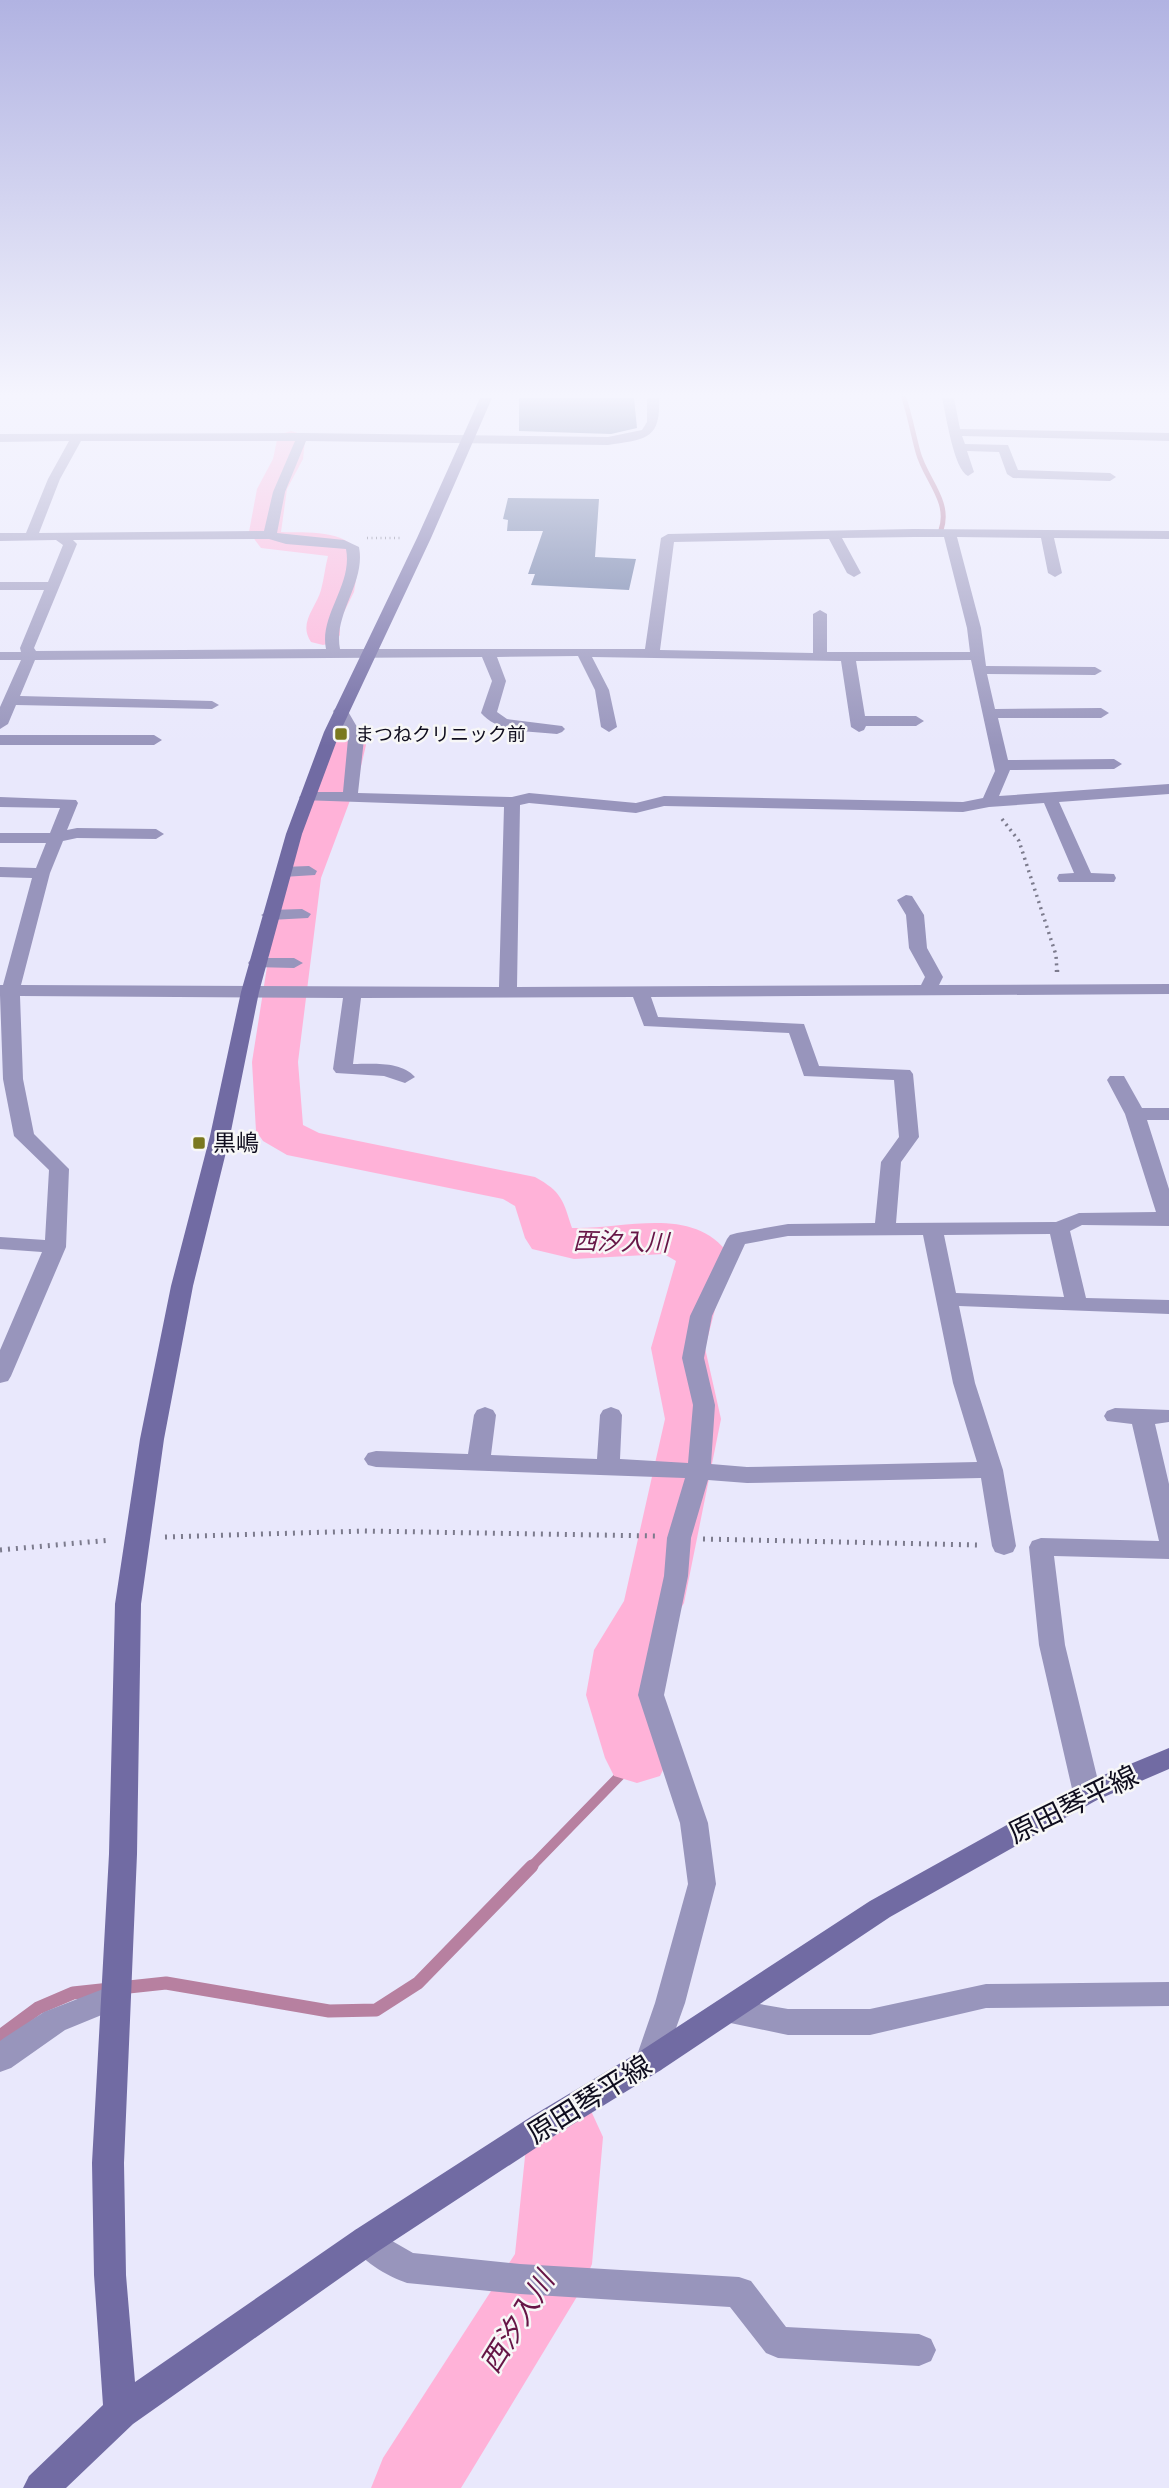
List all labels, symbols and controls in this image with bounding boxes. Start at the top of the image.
place label: まつねクリニック前 [355,724,526,747]
marker: まつねクリニック前 [333,726,349,742]
place label: 黒嶋 [213,1130,259,1158]
marker: 黒嶋 [191,1135,207,1151]
water label: 西汐入川 [573,1227,672,1258]
street label: 原田琴平線 [1004,1760,1144,1851]
street label: 原田琴平線 [522,2049,658,2151]
water label: 西汐入川 [475,2264,564,2379]

